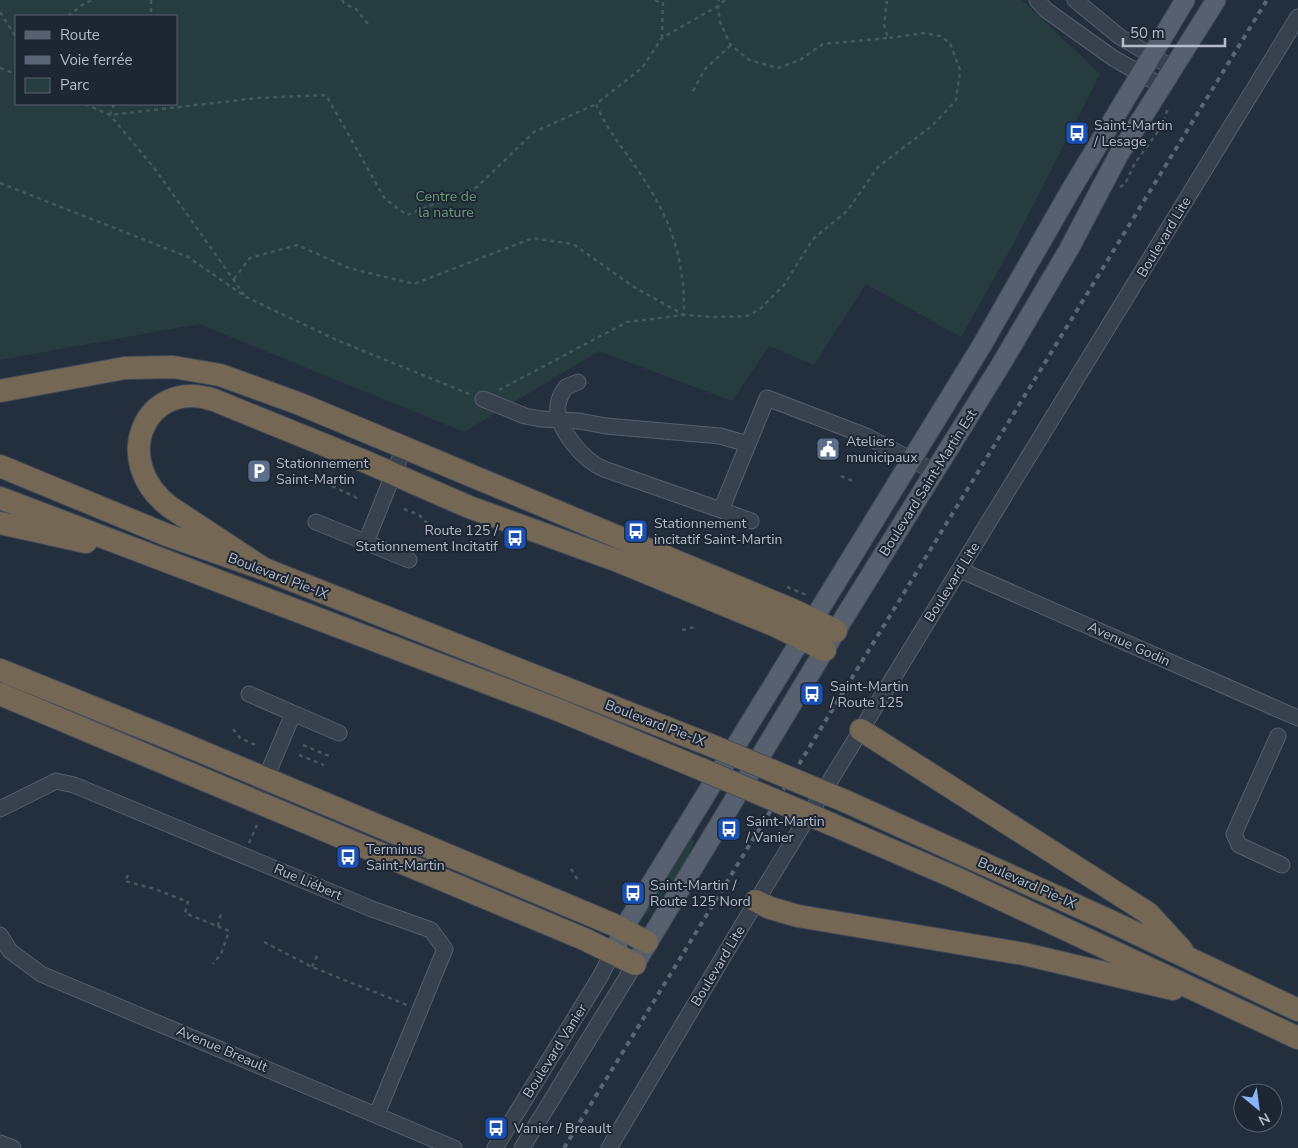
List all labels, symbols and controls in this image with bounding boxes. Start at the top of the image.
legend [15,15,178,105]
scale bar [1123,15,1226,47]
text: 50 m [1130,23,1165,43]
text: Route [60,25,100,45]
text: Voie ferrée [59,50,132,70]
text: Parc [60,75,89,95]
place label: Saint-Martin / Lesage [1093,116,1173,151]
bus stop icon: Saint-Martin / Lesage [1064,120,1090,146]
park label: Centre de la nature [416,187,476,222]
street label: Boulevard Lite [1132,193,1196,281]
street label: Boulevard Saint-Martin Est [875,406,981,560]
place label: Ateliers municipaux [846,432,918,467]
public building icon: Ateliers municipaux [815,436,841,462]
place label: Stationnement Saint-Martin [276,454,369,489]
parking icon: Stationnement Saint-Martin [246,458,272,484]
place label: Stationnement incitatif Saint-Martin [654,514,782,549]
bus stop icon: Stationnement incitatif Saint-Martin [623,518,649,544]
place label: Route 125 / Stationnement Incitatif [356,521,499,556]
bus stop icon: Route 125 / Stationnement Incitatif [502,525,528,551]
street label: Boulevard Lite [920,538,984,626]
street label: Boulevard Pie-IX [225,548,331,604]
street label: Avenue Godin [1085,617,1173,671]
place label: Saint-Martin / Route 125 [829,677,909,712]
bus stop icon: Saint-Martin / Route 125 [799,681,825,707]
street label: Boulevard Pie-IX [602,695,708,751]
place label: Saint-Martin / Vanier [745,812,825,847]
bus stop icon: Saint-Martin / Vanier [716,816,742,842]
place label: Terminus Saint-Martin [366,840,445,875]
bus stop icon: Terminus Saint-Martin [335,844,361,870]
street label: Boulevard Pie-IX [975,853,1079,913]
street label: Rue Liébert [271,859,345,905]
place label: Saint-Martin / Route 125 Nord [650,876,751,911]
bus stop icon: Saint-Martin / Route 125 Nord [620,880,646,906]
street label: Boulevard Lite [686,922,750,1010]
street label: Boulevard Vanier [518,1000,592,1102]
street label: Avenue Breault [174,1021,271,1077]
north arrow [1233,1083,1283,1133]
text: N [1255,1108,1273,1130]
bus stop icon: Vanier / Breault [483,1115,509,1141]
place label: Vanier / Breault [513,1119,611,1138]

